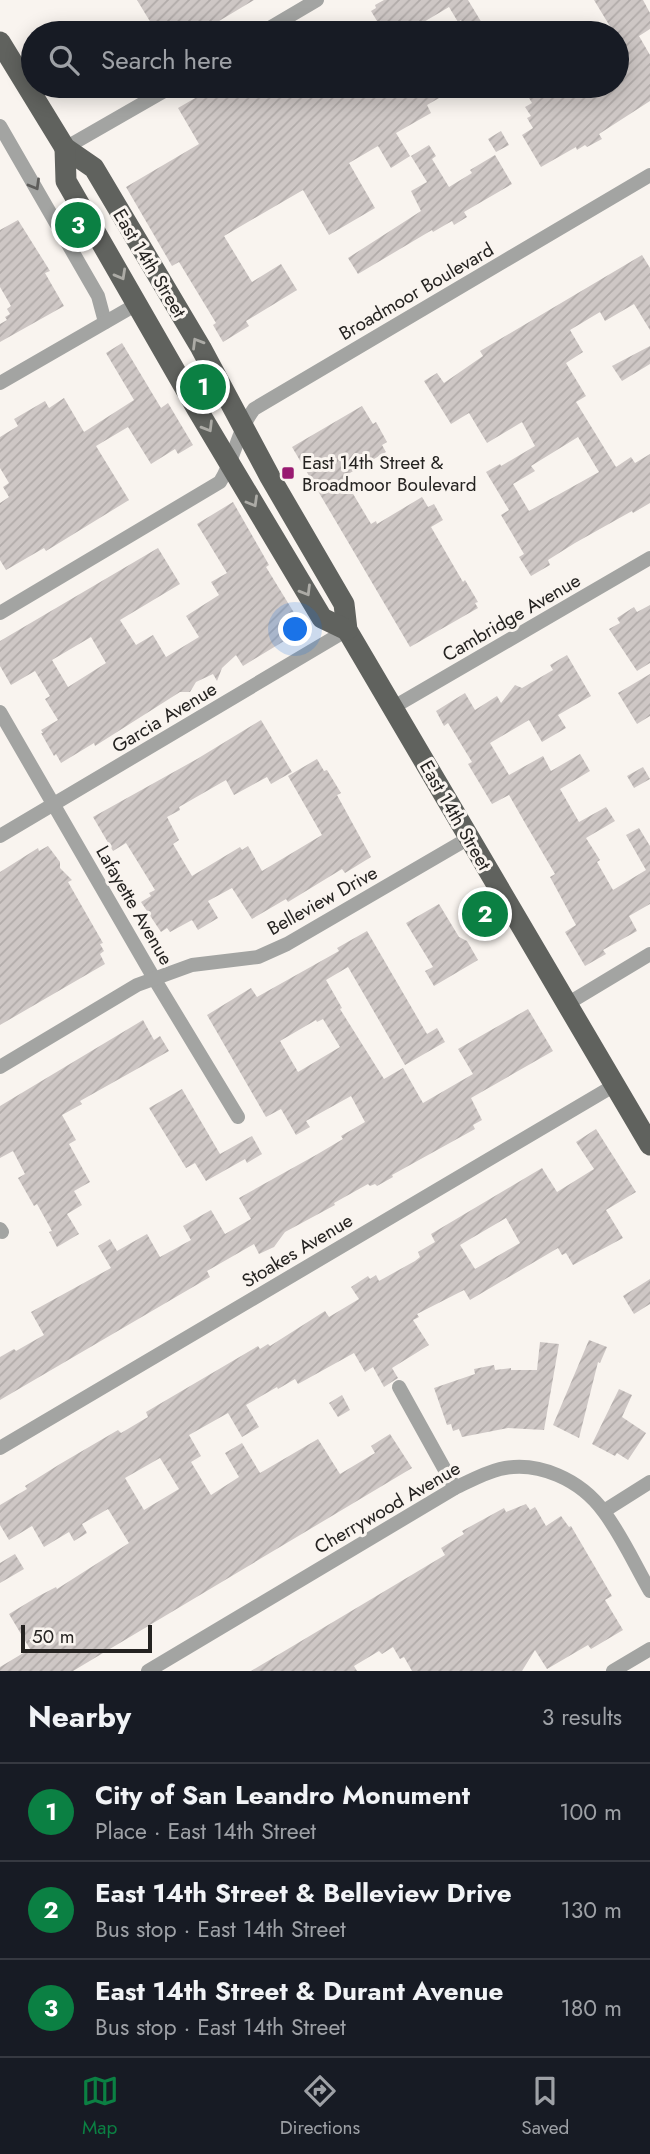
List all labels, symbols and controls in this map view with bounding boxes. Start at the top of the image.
search box [21,21,629,98]
icon: search [45,41,83,79]
text: Search here [101,41,233,79]
one-way arrow [26,177,39,190]
pin: 3 [55,199,101,251]
street label: East 14th Street [106,204,193,323]
street label: Broadmoor Boulevard [334,236,499,347]
one-way arrow [113,267,126,280]
one-way arrow [193,338,206,351]
pin: 1 [180,361,226,413]
one-way arrow [200,420,213,433]
place label: East 14th Street & Broadmoor Boulevard [302,449,477,498]
marker: East 14th Street & Broadmoor Boulevard [280,465,296,481]
one-way arrow [245,495,258,507]
street label: Cambridge Avenue [437,567,586,668]
one-way arrow [297,584,310,597]
your location [278,612,312,646]
street label: Garcia Avenue [107,675,222,759]
street label: East 14th Street [413,755,498,876]
street label: Lafayette Avenue [89,841,180,970]
street label: Belleview Drive [262,859,382,942]
pin: 2 [462,888,508,940]
street label: Stoakes Avenue [237,1207,358,1294]
street label: Cherrywood Avenue [309,1455,465,1560]
scale bar [21,1622,152,1654]
text: 50 m [32,1623,75,1650]
text: Nearby [28,1695,131,1738]
text: 3 results [542,1700,622,1734]
text: City of San Leandro Monument [95,1776,470,1814]
text: 1 [45,1795,57,1829]
text: 100 m [559,1795,622,1829]
text: Place · East 14th Street [95,1814,316,1848]
text: East 14th Street & Belleview Drive [95,1874,512,1912]
text: 2 [43,1893,59,1927]
text: 130 m [560,1893,622,1927]
text: Bus stop · East 14th Street [95,1912,346,1946]
text: East 14th Street & Durant Avenue [95,1972,503,2010]
text: 3 [44,1991,58,2025]
text: 180 m [560,1991,622,2025]
text: Bus stop · East 14th Street [95,2010,346,2044]
tab: Map [81,2072,119,2141]
tab: Directions [280,2072,360,2141]
tab: Saved [521,2072,569,2141]

